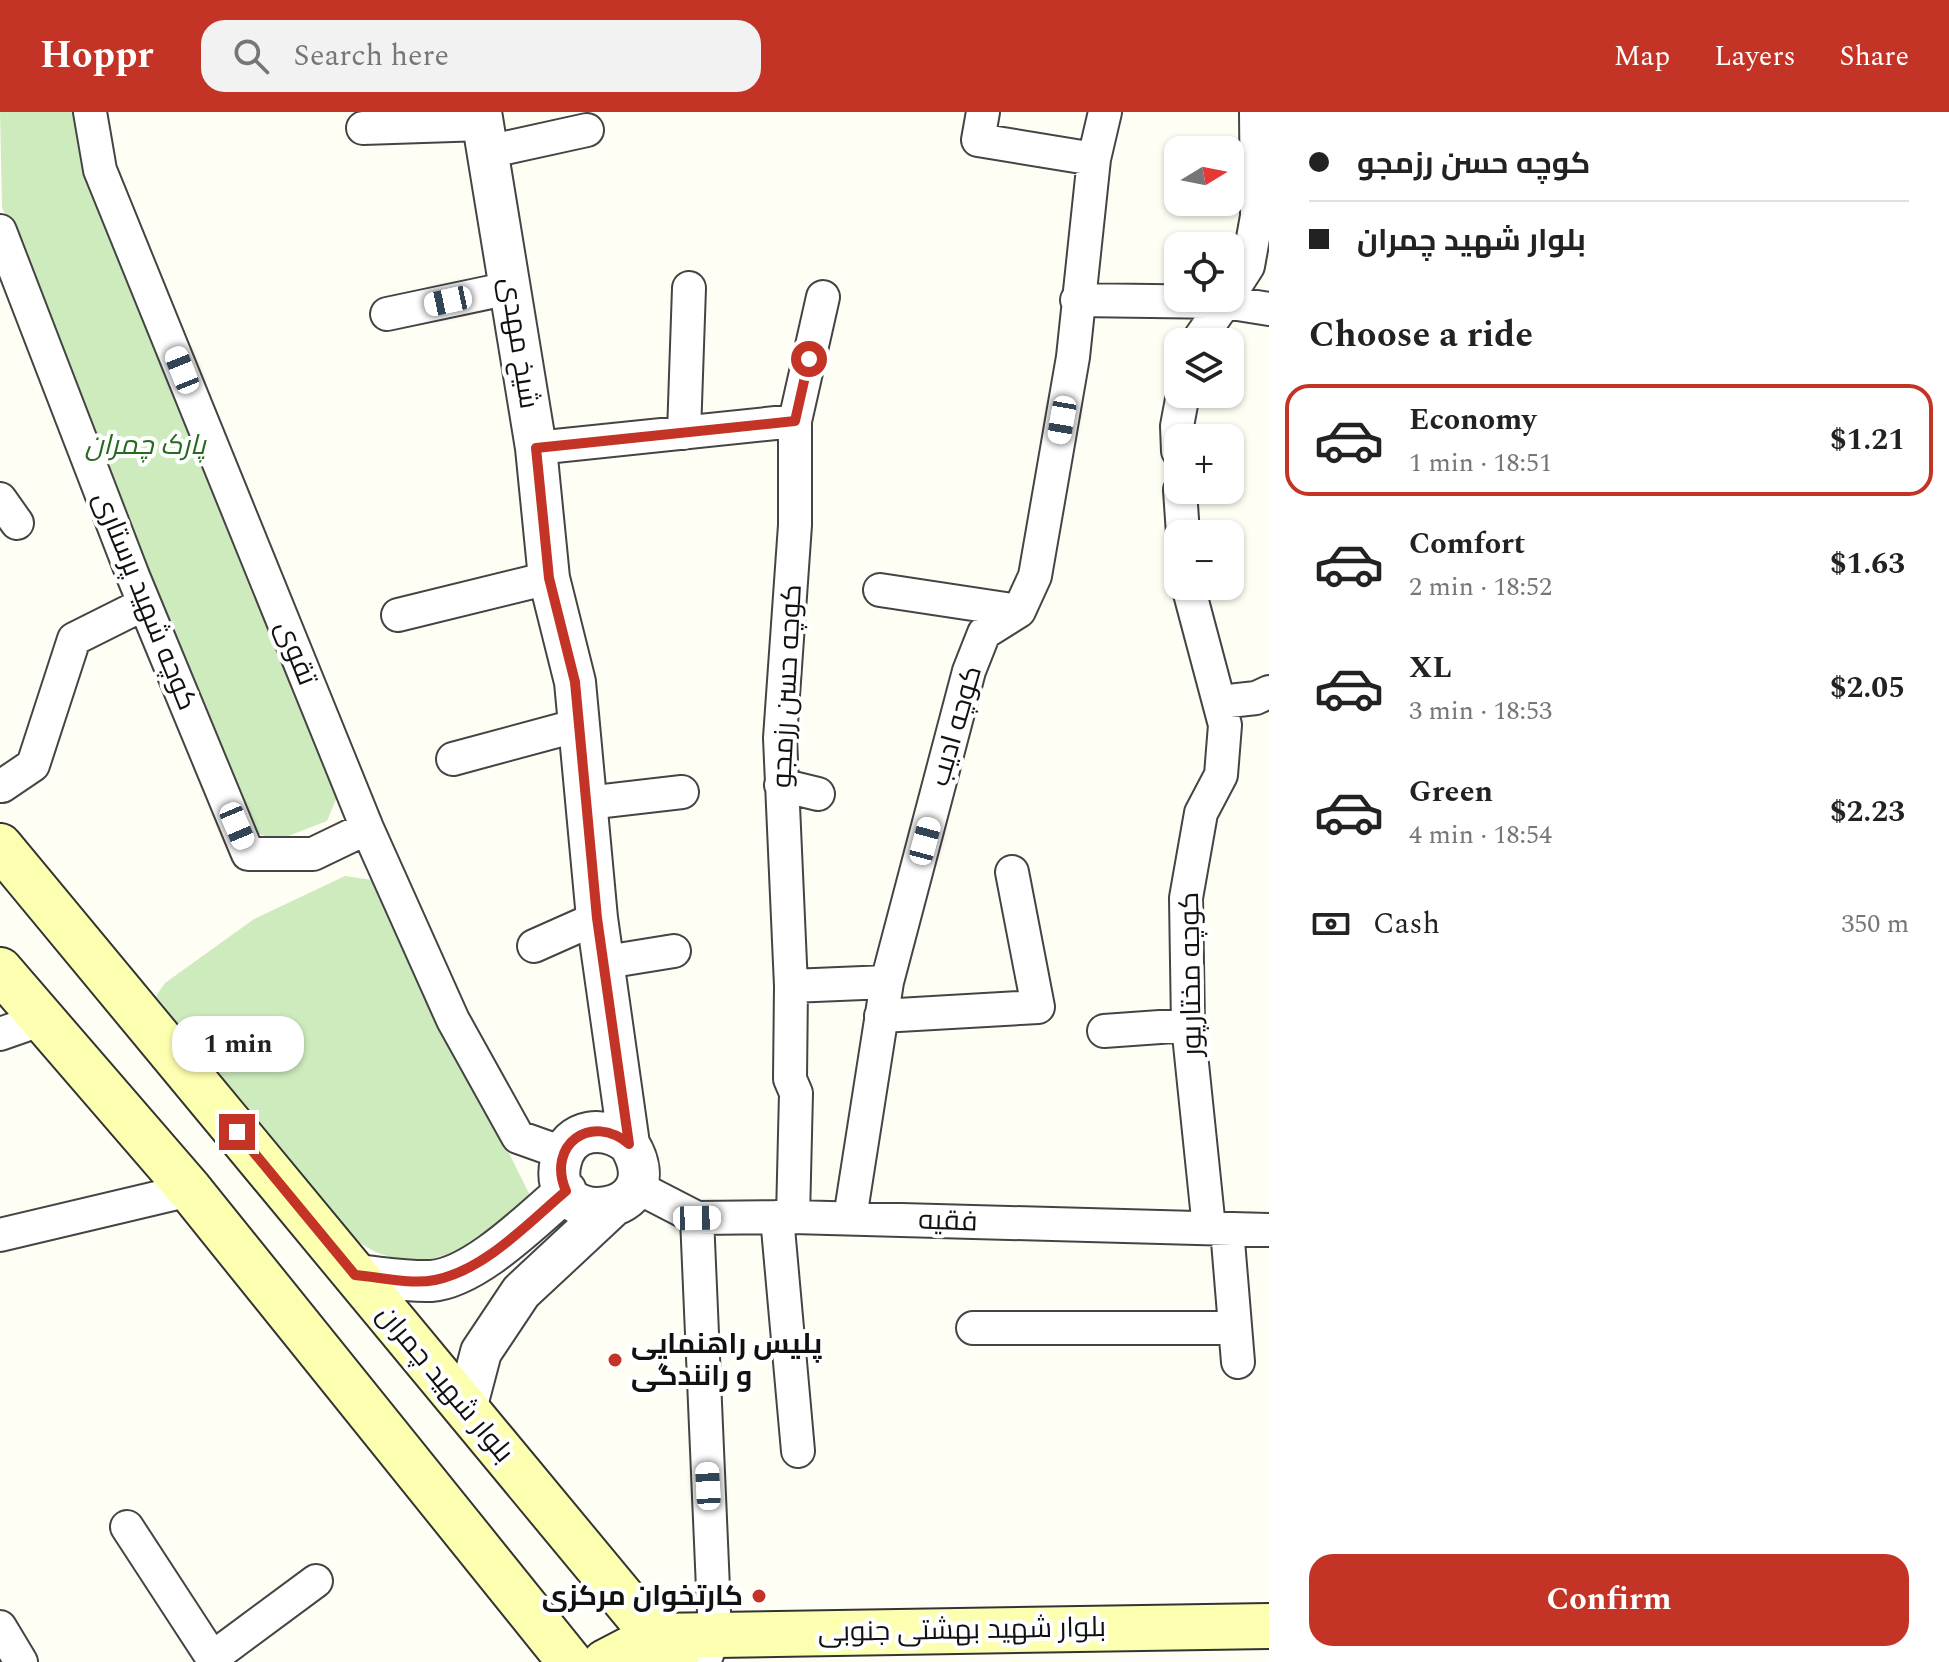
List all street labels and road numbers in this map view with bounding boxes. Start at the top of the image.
street label: شیخ مهدی [487,274,551,412]
street label: کوچه شهید پرستاری [82,485,208,717]
street label: کوچه حسن رزمجو [760,583,814,789]
street label: تقوی [264,614,329,692]
street label: کوچه ادیب [918,661,994,791]
street label: کوچه مختارپور [1168,891,1214,1059]
street label: فقیه [918,1198,978,1244]
street label: بلوار شهید چمران [366,1295,524,1473]
street label: بلوار شهید بهشتی جنوبی [818,1606,1106,1654]

